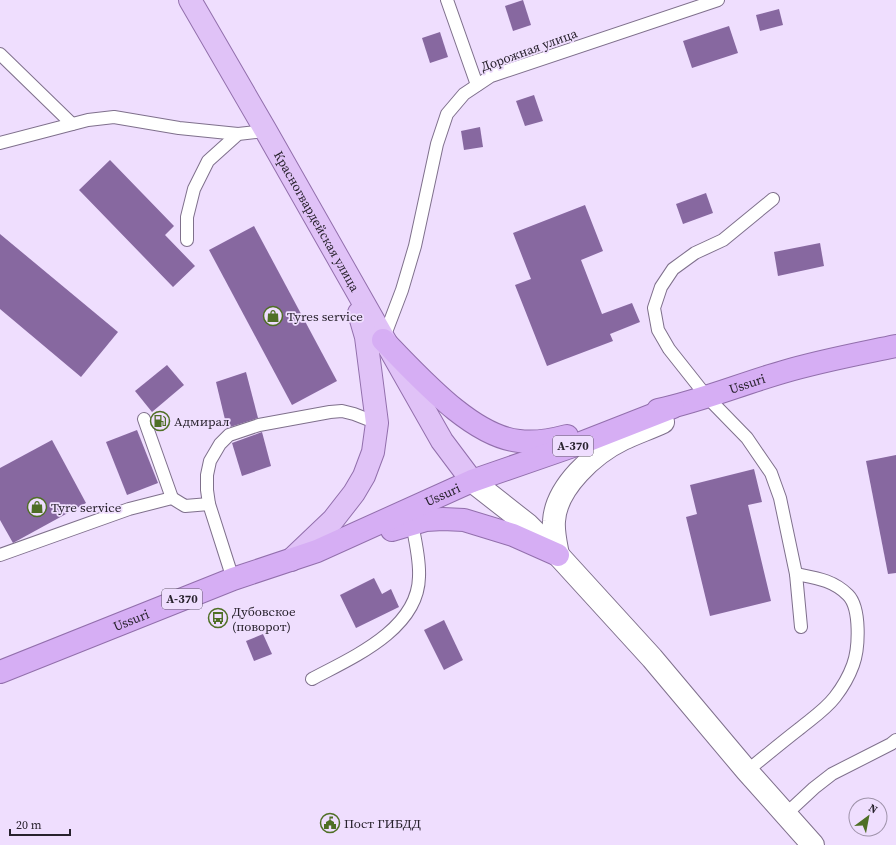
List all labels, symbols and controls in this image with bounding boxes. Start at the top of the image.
street label: Дорожная улица [478,25,580,75]
street label: Красногвардейская улица [270,148,364,295]
shop icon: Tyres service [262,305,284,327]
place label: Tyres service [287,308,363,325]
street label: Ussuri [727,369,767,397]
fuel station icon: Адмирал [149,410,171,432]
place label: Адмирал [174,413,230,430]
road number: А-370 [553,436,593,456]
street label: Ussuri [422,479,463,510]
shop icon: Tyre service [26,496,48,518]
place label: Tyre service [51,499,122,516]
road number: А-370 [162,589,202,609]
place label: Дубовское (поворот) [232,603,296,635]
street label: Ussuri [111,605,152,635]
bus stop icon: Дубовское (поворот) [207,607,229,629]
north arrow [848,797,888,837]
text: N [866,800,880,817]
scale bar [10,811,70,837]
public building icon: Пост ГИБДД [319,812,341,834]
place label: Пост ГИБДД [344,815,421,832]
text: 20 m [16,817,42,833]

